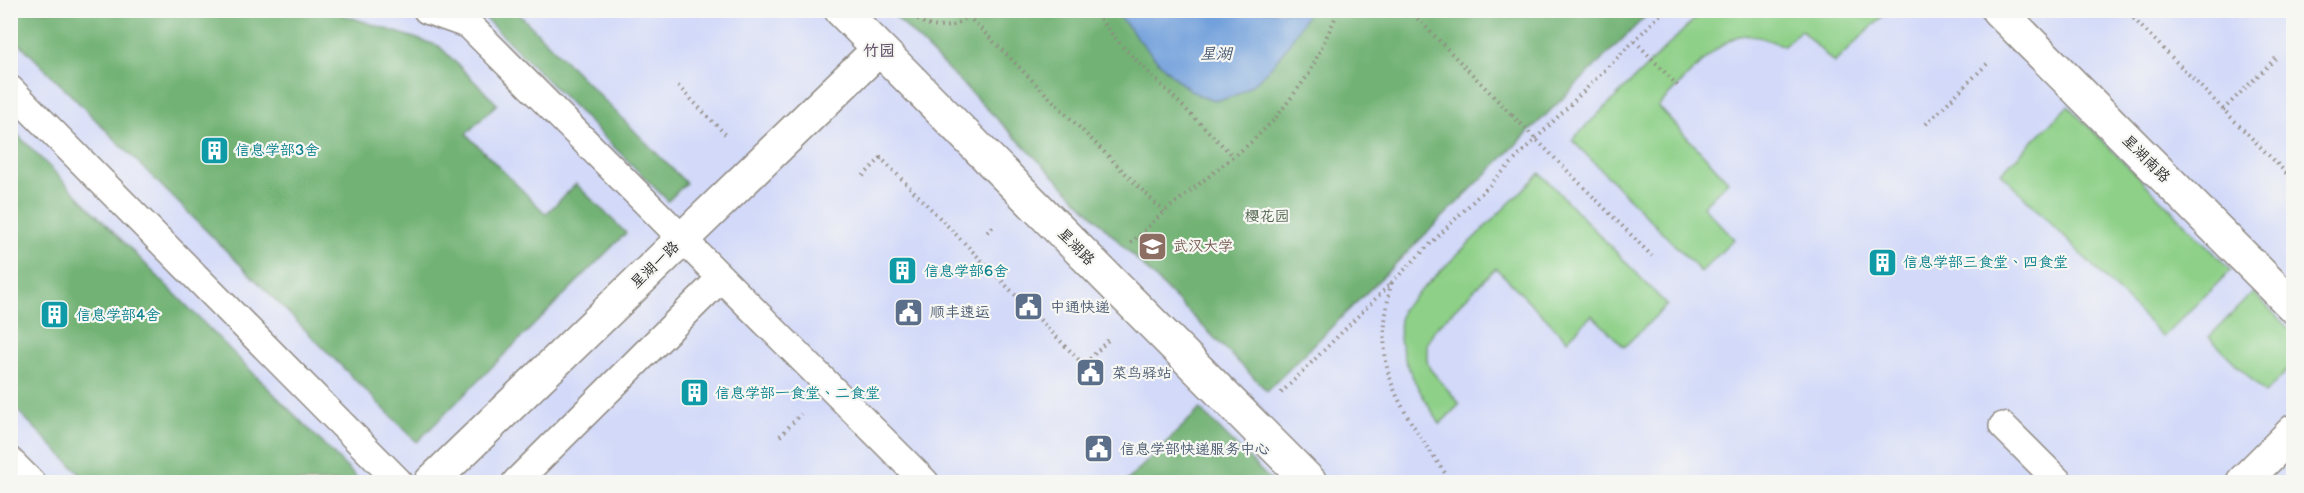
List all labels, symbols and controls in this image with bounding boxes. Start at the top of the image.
district label: 竹园 [863,42,895,61]
water label: 星湖 [1200,45,1234,64]
street label: 星湖南路 [2118,131,2174,187]
building icon: 信息学部3舍 [198,134,230,166]
place label: 信息学部3舍 [235,141,319,160]
park label: 樱花园 [1244,207,1290,226]
street label: 星湖路 [1053,224,1099,270]
school or university icon: 武汉大学 [1136,230,1168,262]
street label: 星湖一路 [627,237,683,293]
place label: 武汉大学 [1173,237,1233,256]
building icon: 信息学部三食堂、四食堂 [1866,246,1898,278]
place label: 信息学部三食堂、四食堂 [1903,253,2068,272]
building icon: 信息学部6舍 [887,255,919,287]
place label: 信息学部6舍 [924,262,1008,281]
public building icon: 中通快递 [1013,291,1045,323]
public building icon: 顺丰速运 [893,296,925,328]
place label: 中通快递 [1050,298,1110,317]
building icon: 信息学部4舍 [39,299,71,331]
place label: 顺丰速运 [930,303,990,322]
place label: 信息学部4舍 [76,306,160,325]
public building icon: 菜鸟驿站 [1075,357,1107,389]
place label: 菜鸟驿站 [1112,364,1172,383]
building icon: 信息学部一食堂、二食堂 [678,377,710,409]
place label: 信息学部一食堂、二食堂 [715,384,880,403]
public building icon: 信息学部快递服务中心 [1083,433,1115,465]
place label: 信息学部快递服务中心 [1120,440,1270,459]

